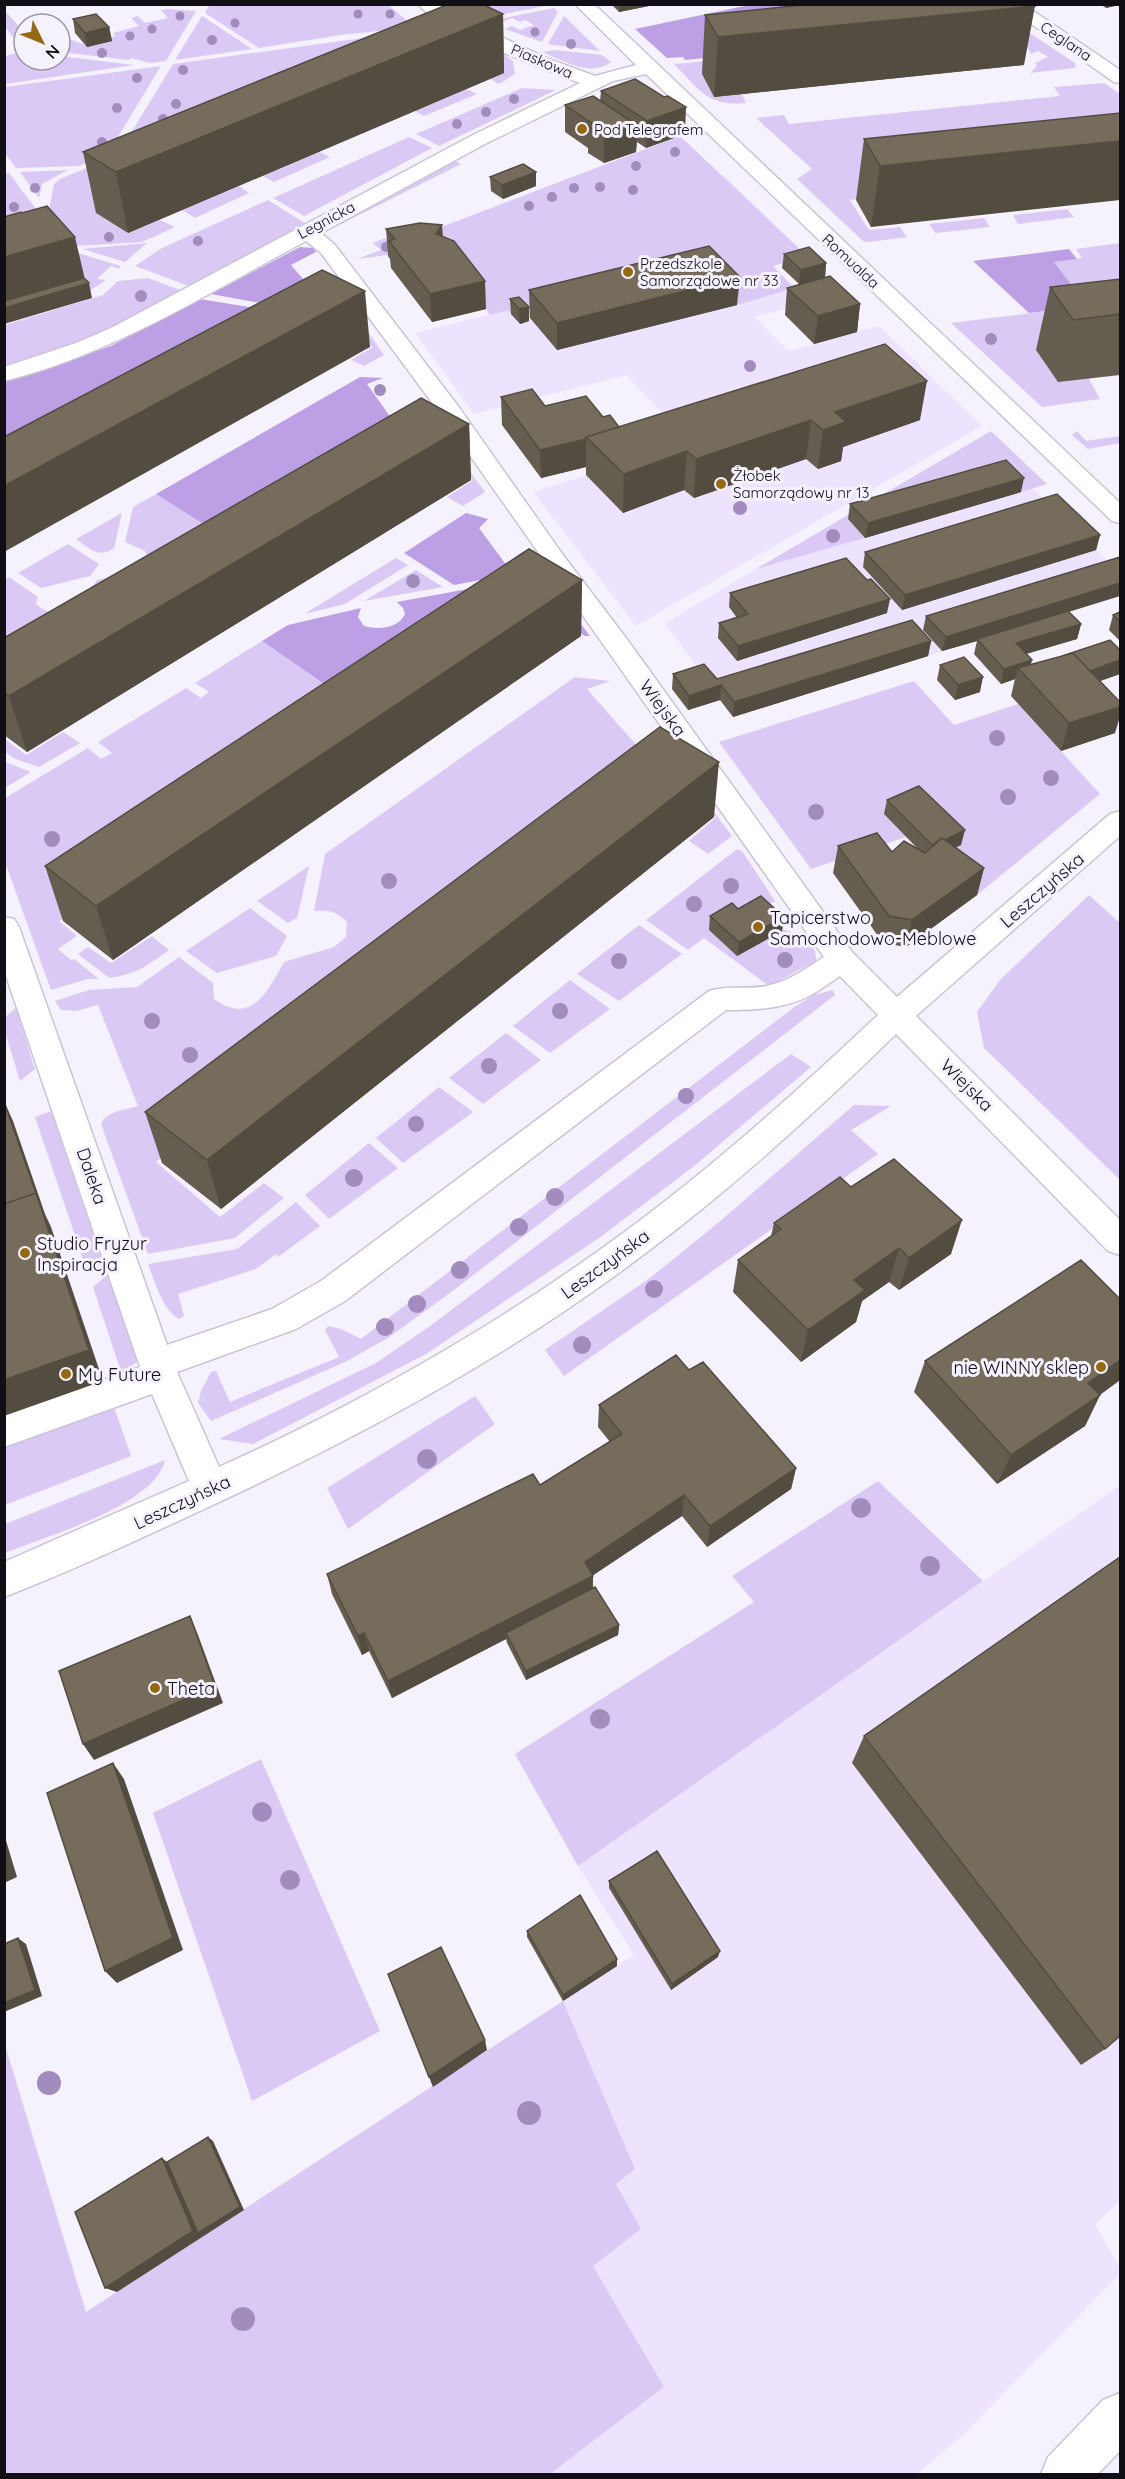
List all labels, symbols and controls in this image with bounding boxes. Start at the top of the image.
north arrow [12,12,72,72]
street label: Ceglana [1037,17,1095,65]
street label: Piaskowa [508,39,576,83]
text: N [42,41,64,63]
place label: Pod Telegrafem [594,120,704,139]
marker: Pod Telegrafem [575,122,589,136]
street label: Legnicka [294,197,358,243]
street label: Romualda [818,230,884,292]
place label: Przedszkole Samorządowe nr 33 [640,254,779,290]
marker: Przedszkole Samorządowe nr 33 [621,265,635,279]
place label: Żłobek Samorządowy nr 13 [733,466,869,502]
marker: Żłobek Samorządowy nr 13 [714,477,728,491]
street label: Wiejska [635,675,691,741]
street label: Leszczyńska [995,847,1089,933]
place label: Tapicerstwo Samochodowo-Meblowe [770,906,976,950]
marker: Tapicerstwo Samochodowo-Meblowe [751,920,765,934]
street label: Wiejska [936,1054,998,1116]
street label: Daleka [72,1145,112,1207]
street label: Leszczyńska [556,1224,654,1304]
place label: Studio Fryzur Inspiracja [37,1232,147,1276]
marker: Studio Fryzur Inspiracja [18,1246,32,1260]
place label: nie WINNY sklep [954,1356,1089,1379]
marker: nie WINNY sklep [1094,1360,1108,1374]
place label: My Future [78,1363,161,1386]
marker: My Future [59,1367,73,1381]
street label: Leszczyńska [130,1470,234,1534]
place label: Theta [167,1677,215,1700]
marker: Theta [148,1681,162,1695]

